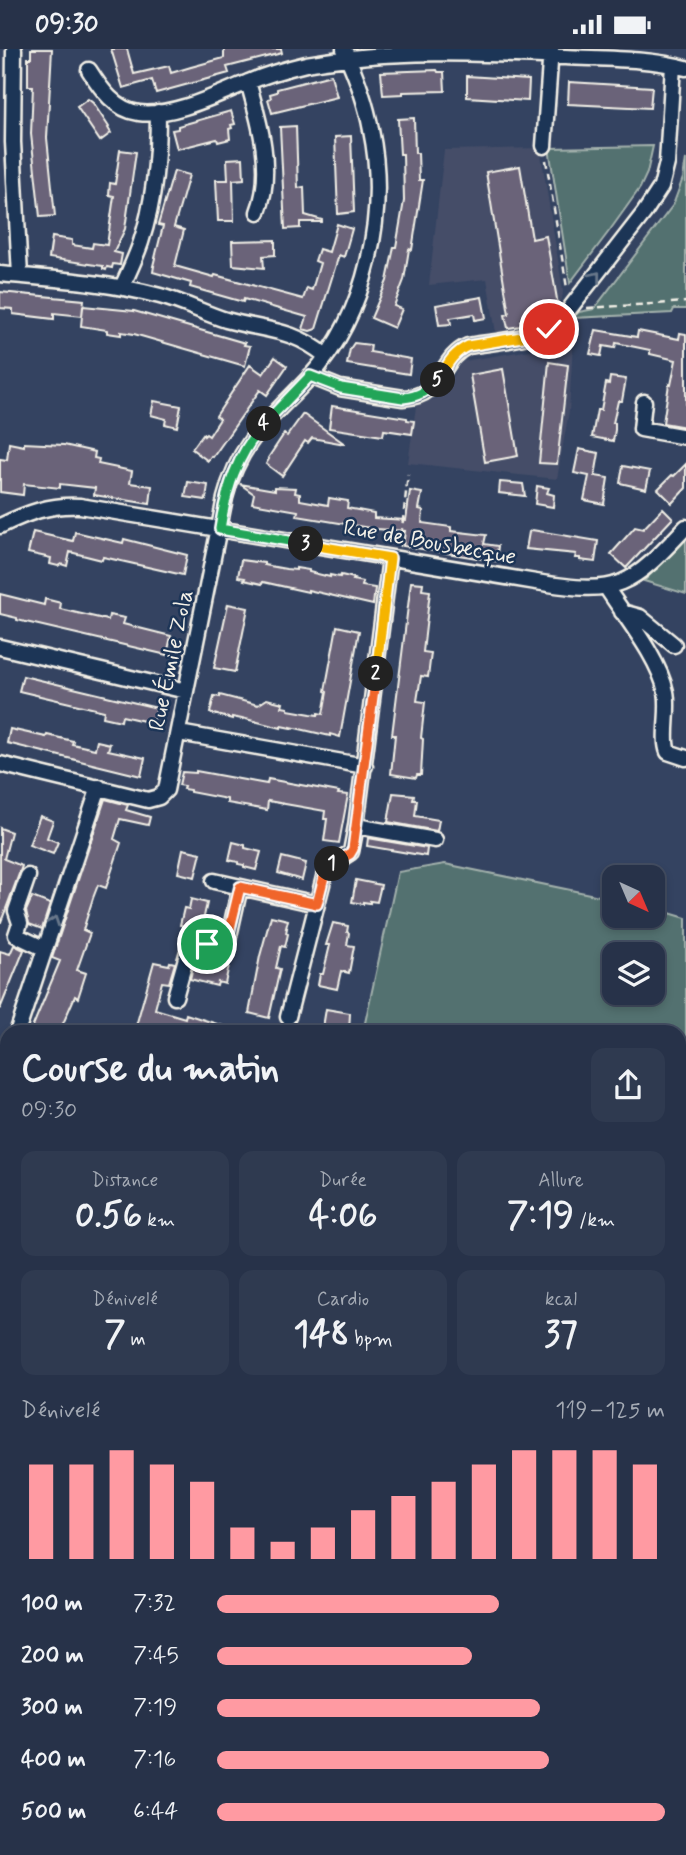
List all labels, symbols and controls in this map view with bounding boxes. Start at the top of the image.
text: 09:30 [35,8,99,42]
one-way arrow [588,271,601,283]
pin [519,299,579,359]
icon: check [530,310,568,348]
pin: 5 [420,363,456,397]
text: 5 [432,367,443,392]
pin: 4 [246,407,282,441]
text: 4 [258,411,269,436]
street label: Rue de Bousbecque [341,513,518,573]
pin: 3 [288,526,324,561]
text: 3 [301,531,310,556]
street label: Rue Émile Zola [141,587,202,734]
pin: 2 [358,657,394,691]
text: 2 [371,661,380,686]
pin: 1 [314,847,350,881]
text: 1 [327,851,336,876]
north arrow [602,865,665,927]
map controls [602,865,665,1005]
pin [177,914,237,974]
one-way arrow [46,916,60,928]
icon: arrive [188,925,226,963]
button: layers [602,942,665,1005]
text: Course du matin [21,1045,279,1094]
button: share [591,1048,665,1122]
text: 09:30 [21,1096,77,1126]
text: Distance [92,1168,158,1193]
text: Durée [319,1168,367,1193]
text: Allure [538,1168,584,1193]
text: 0.56 [75,1193,142,1239]
text: 4:06 [309,1193,377,1239]
text: 7:19 [507,1193,574,1239]
text: km [142,1208,175,1233]
text: /km [574,1208,615,1233]
text: Dénivelé [92,1287,158,1312]
text: Cardio [317,1287,369,1312]
text: kcal [545,1287,577,1312]
text: 7 [104,1312,125,1358]
text: 148 [293,1312,349,1358]
text: 37 [544,1312,578,1358]
text: m [125,1327,146,1352]
text: bpm [349,1327,393,1352]
text: Dénivelé [21,1396,100,1426]
text: 119–125 m [555,1396,665,1426]
text: 100 m [21,1589,83,1619]
text: 7:32 [133,1589,176,1619]
text: 200 m [21,1641,84,1671]
text: 7:45 [133,1641,179,1671]
text: 300 m [21,1693,83,1723]
text: 7:19 [133,1693,177,1723]
text: 400 m [21,1745,86,1775]
text: 7:16 [133,1745,176,1775]
text: 500 m [21,1797,86,1827]
text: 6:44 [133,1797,178,1827]

